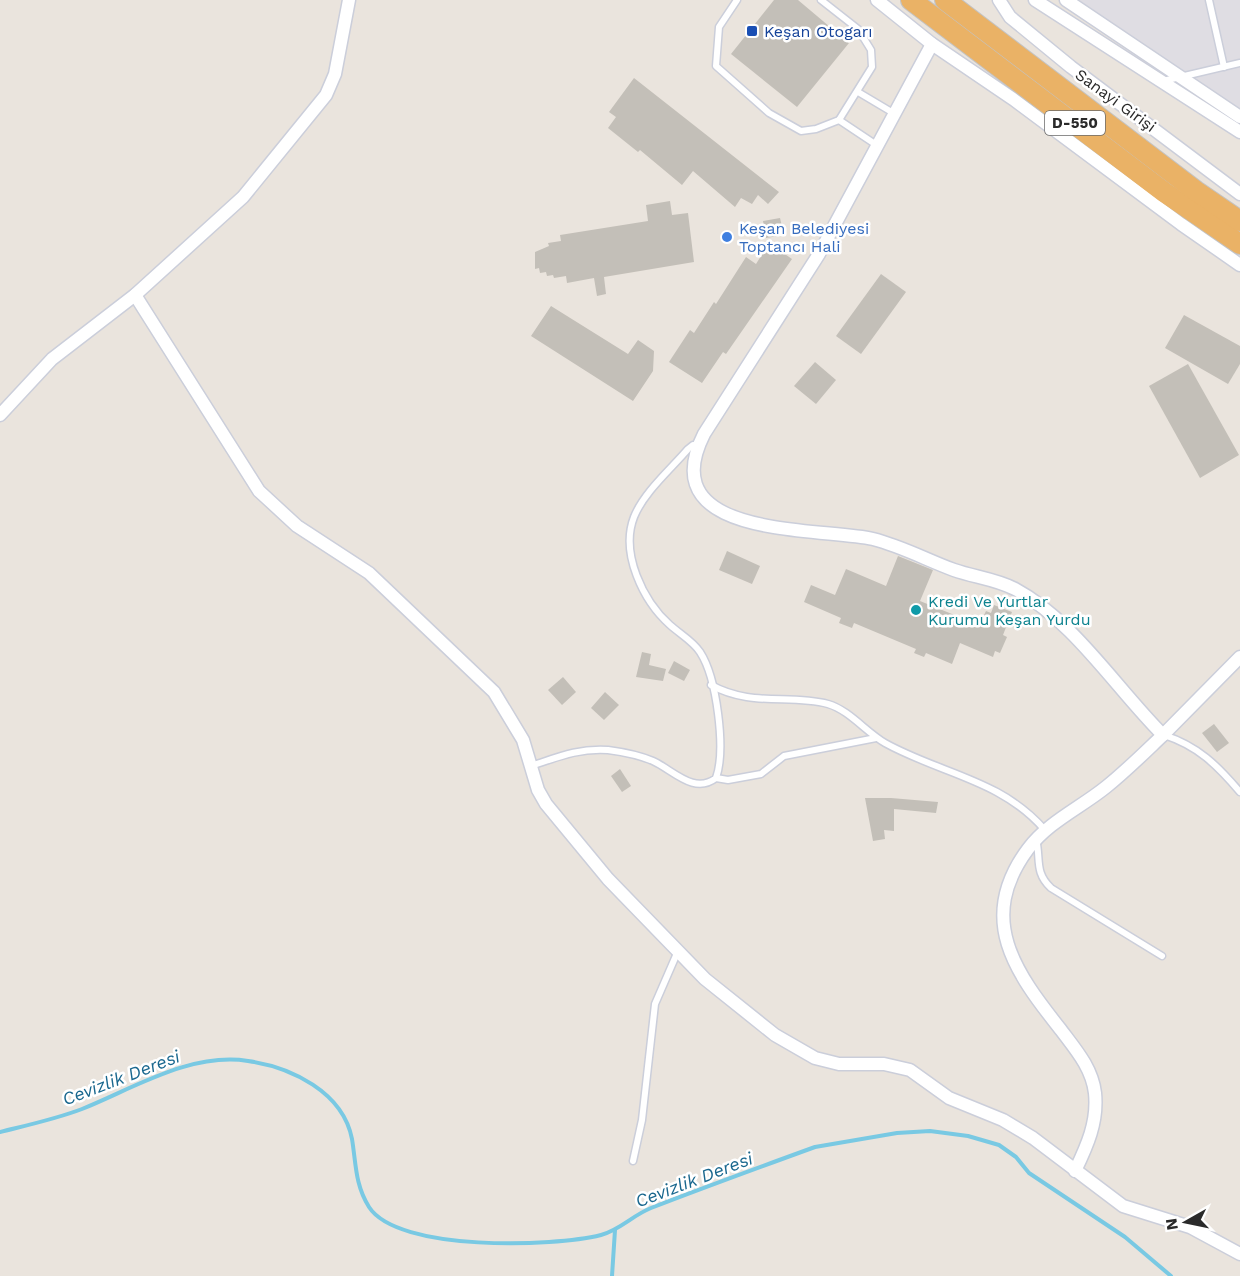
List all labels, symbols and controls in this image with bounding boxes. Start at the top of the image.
place label: Keşan Otogarı [764,22,873,41]
marker: Keşan Otogarı [745,24,759,38]
street label: Sanayi Girişi [1072,65,1160,136]
road number: D-550 [1045,111,1105,135]
place label: Keşan Belediyesi Toptancı Hali [739,219,869,256]
marker: Keşan Belediyesi Toptancı Hali [720,230,734,244]
place label: Kredi Ve Yurtlar Kurumu Keşan Yurdu [928,592,1091,629]
marker: Kredi Ve Yurtlar Kurumu Keşan Yurdu [909,603,923,617]
water label: Cevizlik Deresi [59,1045,184,1110]
water label: Cevizlik Deresi [632,1147,757,1212]
north arrow [1156,1192,1216,1252]
text: N [1161,1217,1182,1232]

